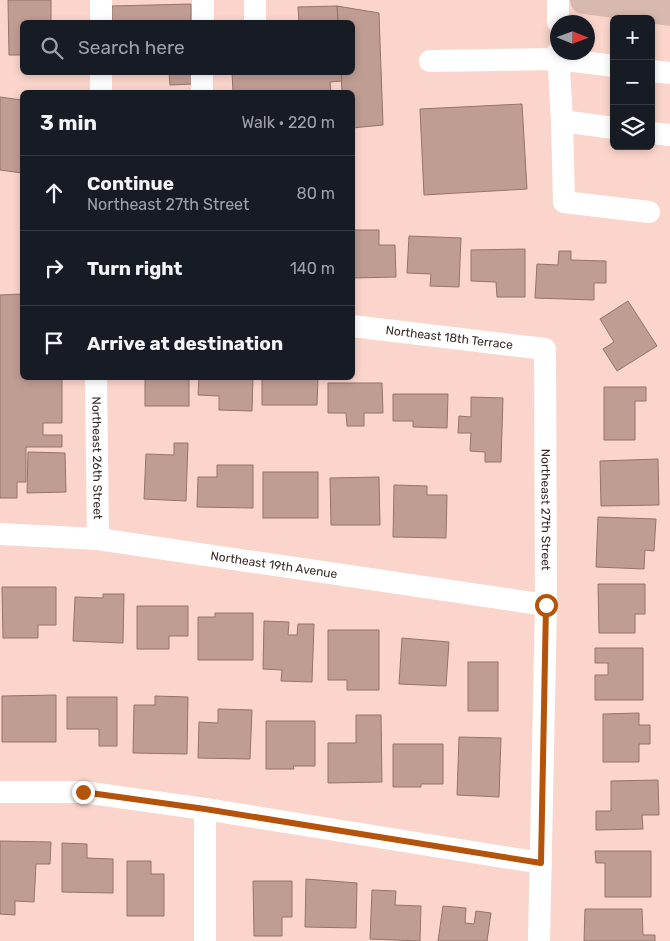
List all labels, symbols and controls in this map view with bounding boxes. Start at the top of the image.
north arrow [550,15,595,60]
map controls [610,15,655,150]
button: + [610,15,655,60]
search box [20,20,355,75]
icon: search [38,34,66,62]
text: Search here [78,36,185,59]
button: − [610,60,655,105]
button: layers [610,105,655,150]
text: 3 min [40,110,97,135]
text: Walk · 220 m [242,113,335,132]
text: Continue [87,172,174,195]
icon: ahead [40,179,68,207]
text: 80 m [297,184,335,203]
text: Northeast 27th Street [87,195,249,214]
icon: right [40,254,68,282]
text: Turn right [87,257,182,280]
text: 140 m [290,259,335,278]
street label: Northeast 18th Terrace [385,323,514,352]
icon: arrive [40,329,68,357]
text: Arrive at destination [87,332,283,355]
street label: Northeast 26th Street [89,396,105,520]
street label: Northeast 27th Street [538,449,553,571]
street label: Northeast 19th Avenue [210,549,339,581]
route start [535,594,558,617]
route end [72,781,95,804]

